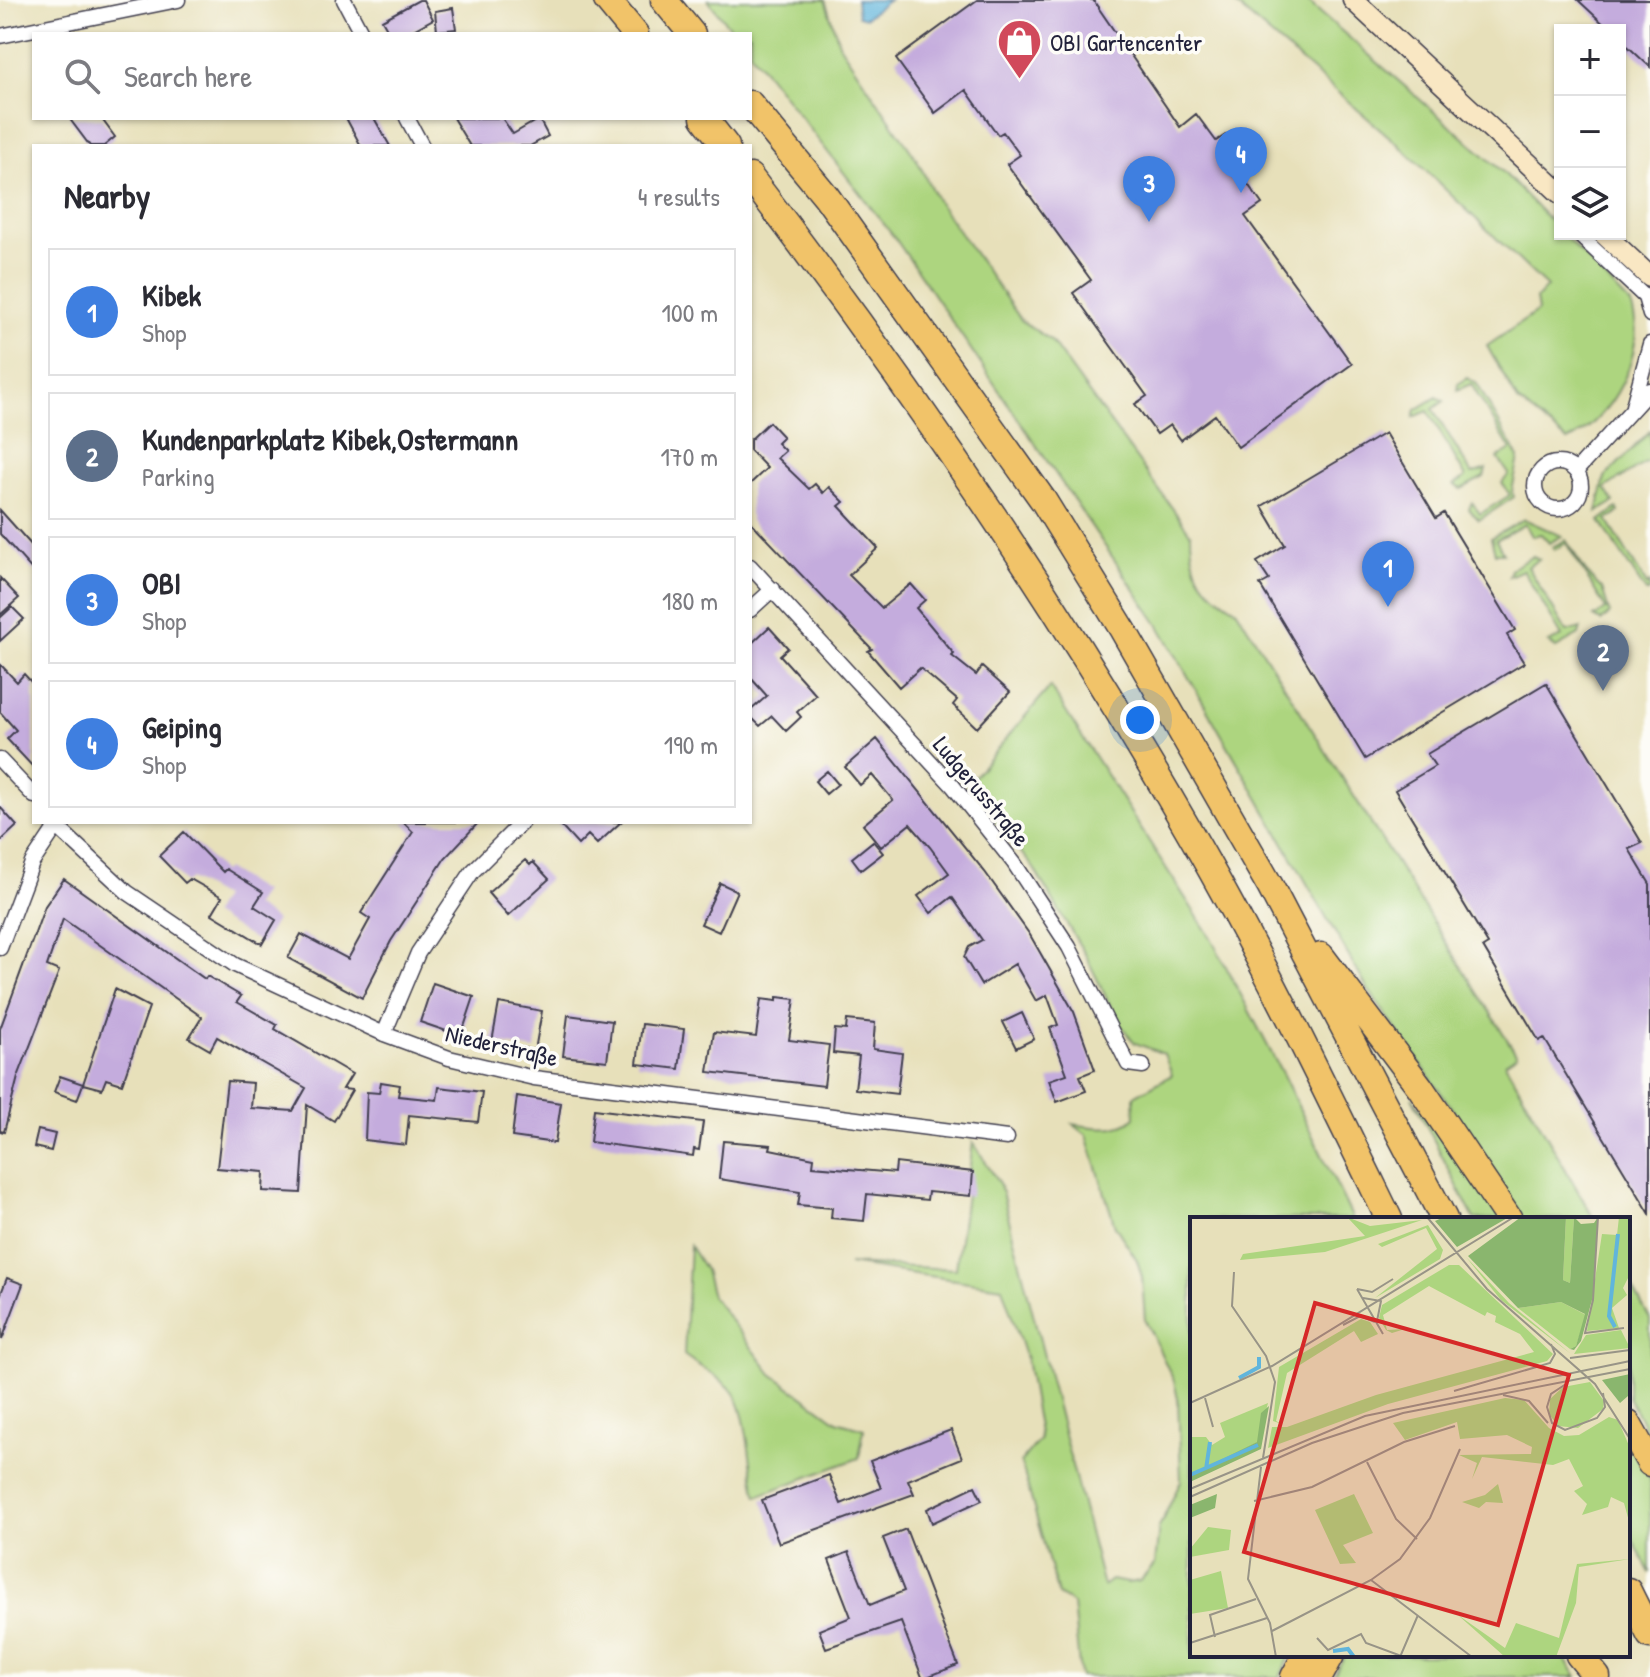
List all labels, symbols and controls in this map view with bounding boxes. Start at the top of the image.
shop icon: OBI Gartencenter [995,18,1043,81]
map controls [1554,24,1626,240]
button: + [1554,24,1626,96]
place label: OBI Gartencenter [1050,26,1202,58]
search box [32,32,752,120]
icon: search [60,54,104,98]
text: Search here [124,56,252,96]
button: − [1554,96,1626,168]
pin: 4 [1215,127,1267,193]
pin: 3 [1123,156,1175,222]
button: layers [1554,168,1626,240]
text: Nearby [64,173,150,219]
text: 4 results [638,179,720,214]
text: Kibek [142,275,201,315]
text: 1 [87,295,97,330]
text: 100 m [662,295,718,330]
text: Shop [142,315,186,350]
text: Kundenparkplatz Kibek,Ostermann [142,419,518,459]
text: 2 [86,439,98,474]
text: 170 m [660,439,718,474]
text: Parking [142,459,215,494]
pin: 1 [1362,541,1414,607]
text: OBI [142,563,181,603]
text: 3 [86,583,98,618]
text: 180 m [662,583,718,618]
text: Shop [142,603,186,638]
pin: 2 [1577,625,1629,691]
your location [1120,700,1160,740]
text: Geiping [142,707,222,747]
text: 4 [87,727,97,762]
text: 190 m [664,727,718,762]
street label: Ludgerusstraße [926,729,1038,853]
text: Shop [142,747,186,782]
street label: Niederstraße [443,1017,562,1074]
inset map [1190,1217,1630,1657]

